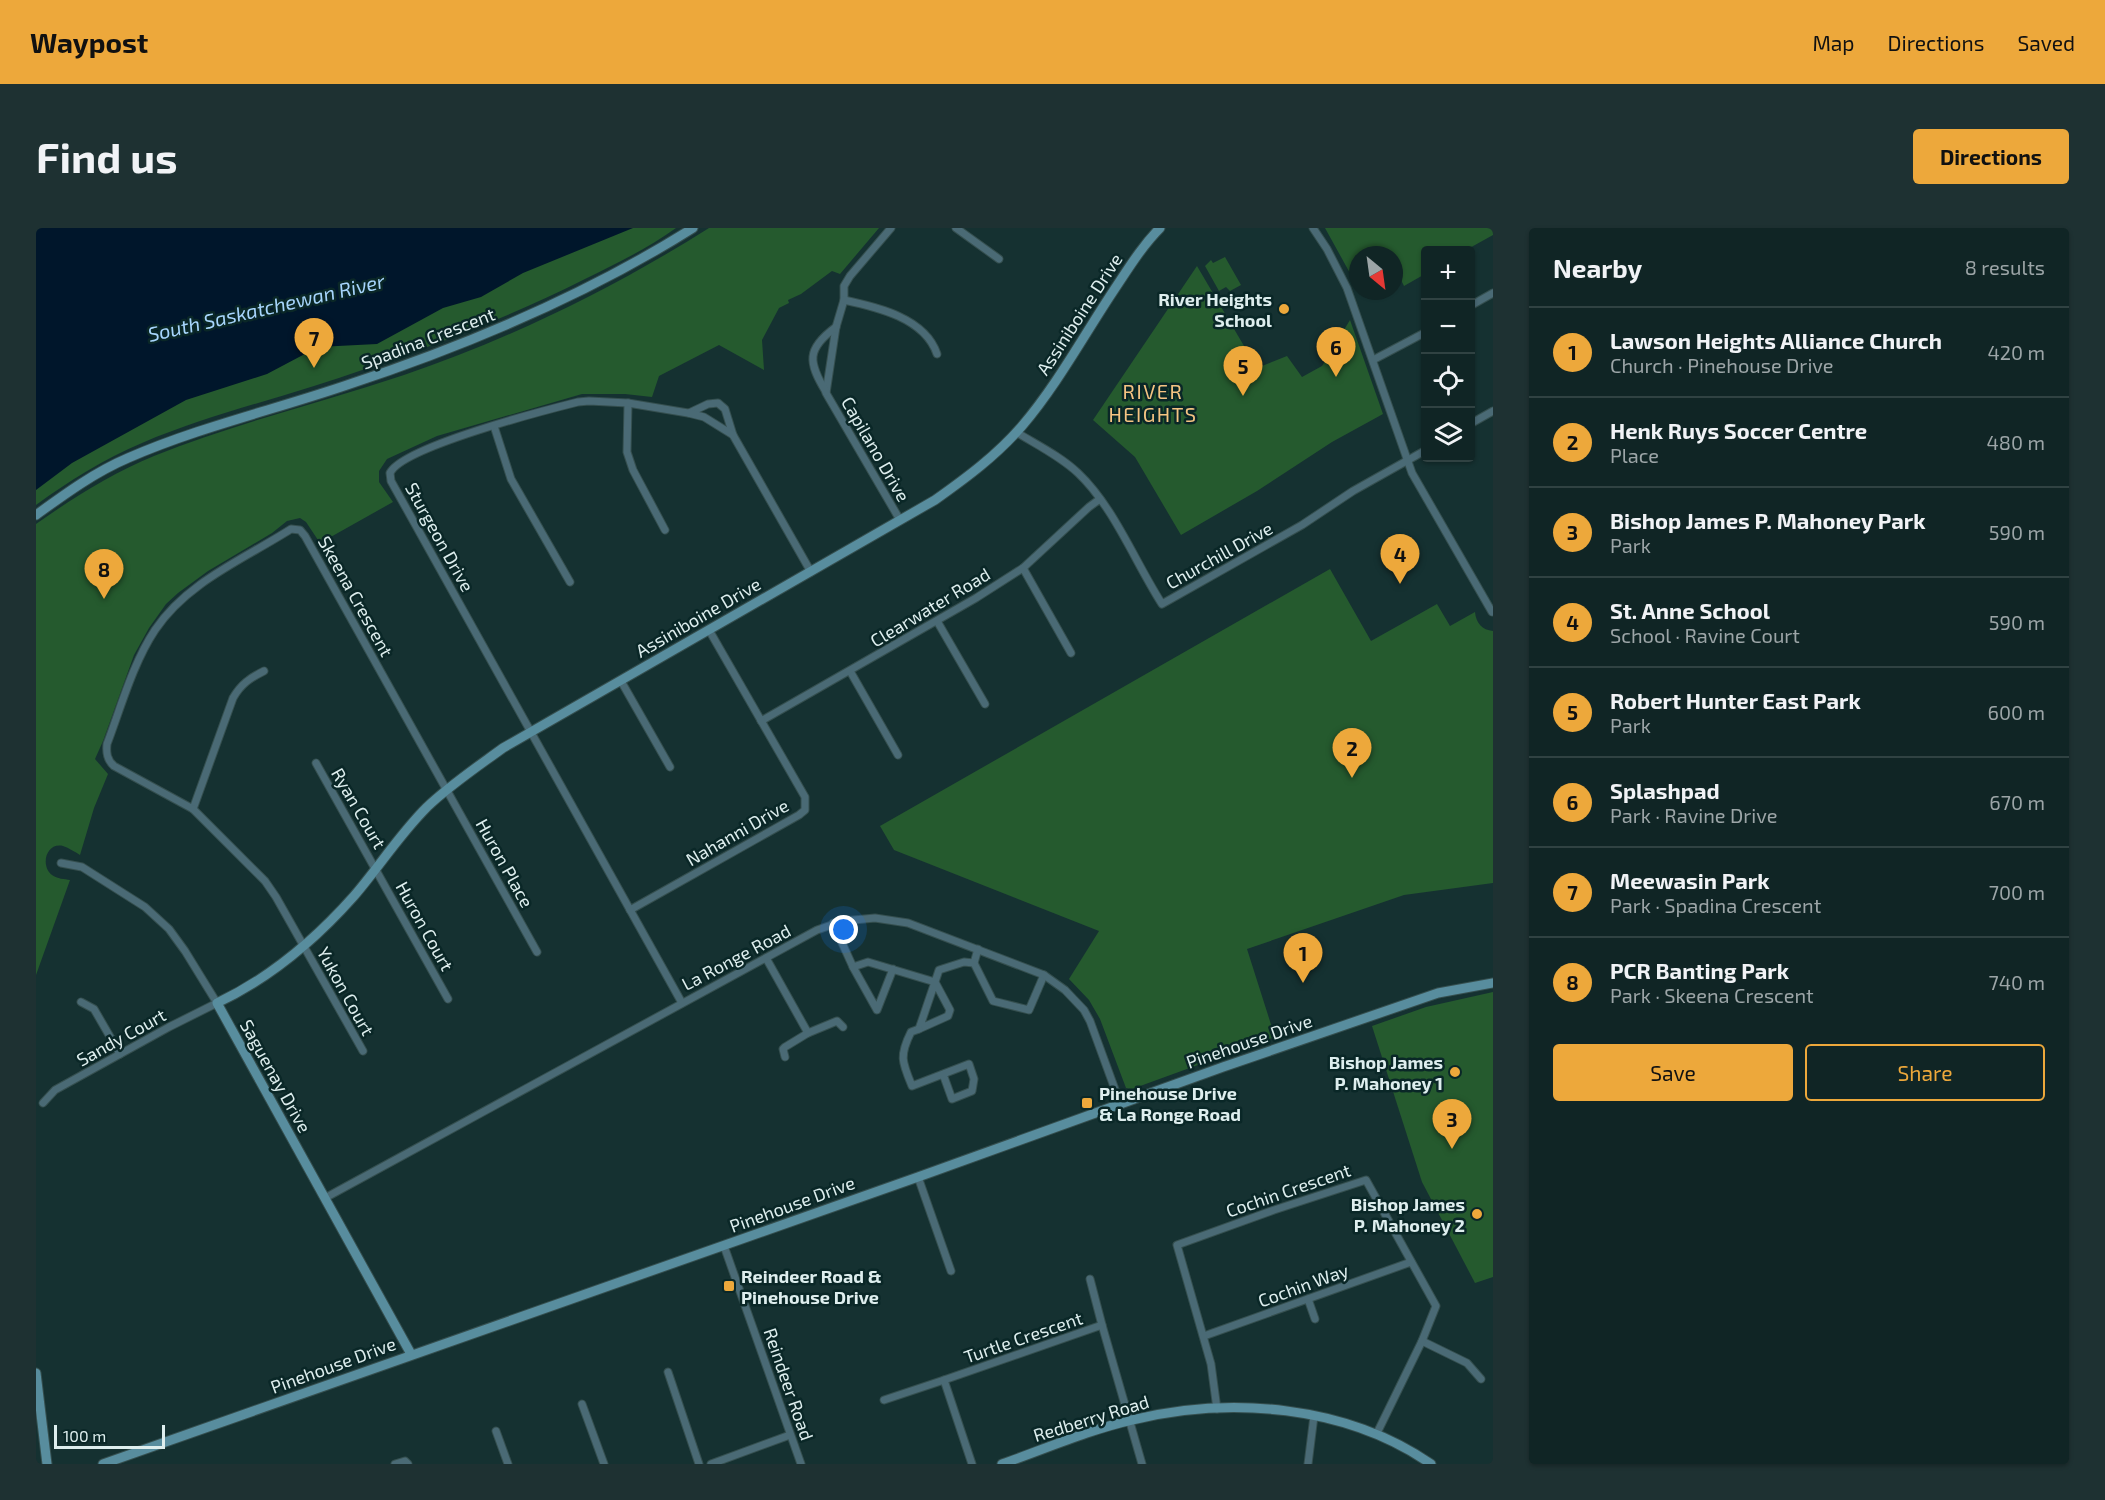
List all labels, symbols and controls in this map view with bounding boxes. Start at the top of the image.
text: Waypost [30,25,148,59]
text: Map [1812,30,1855,55]
text: Directions [1888,30,1984,55]
text: Saved [2017,30,2075,55]
button: Directions [1913,129,2069,184]
text: Find us [36,131,178,181]
north arrow [1349,246,1403,300]
map controls [1421,246,1475,462]
button: + [1421,246,1475,300]
street label: Assiniboine Drive [1031,249,1127,379]
text: Nearby [1553,252,1642,283]
text: 8 results [1965,255,2045,279]
water label: South Saskatchewan River [145,268,388,346]
place label: River Heights School [1158,288,1272,331]
button: − [1421,300,1475,354]
street label: Spadina Crescent [358,302,498,374]
marker: River Heights School [1277,302,1291,316]
pin: 7 [294,318,334,368]
text: Lawson Heights Alliance Church [1610,327,1942,353]
pin: 6 [1316,328,1356,377]
text: 1 [1568,340,1577,364]
text: 420 m [1987,340,2045,364]
pin: 5 [1224,346,1262,396]
text: Church · Pinehouse Drive [1610,353,1834,377]
button: locate [1421,354,1475,408]
district label: RIVER HEIGHTS [1108,379,1198,426]
street label: Capilano Drive [837,393,915,505]
button: layers [1421,408,1475,462]
text: Henk Ruys Soccer Centre [1610,417,1867,443]
text: 2 [1567,430,1578,454]
text: 480 m [1987,430,2045,454]
text: Place [1610,443,1659,467]
street label: Sturgeon Drive [401,479,479,595]
text: Bishop James P. Mahoney Park [1610,507,1925,533]
street label: Churchill Drive [1162,517,1276,593]
text: 3 [1567,520,1578,544]
text: 590 m [1989,520,2045,544]
street label: Skeena Crescent [314,532,398,660]
text: Park [1610,533,1651,557]
pin: 4 [1380,534,1420,584]
pin: 8 [84,550,124,599]
street label: Clearwater Road [866,563,994,651]
street label: Assiniboine Drive [632,572,764,662]
text: St. Anne School [1610,597,1770,623]
text: 4 [1566,610,1579,634]
text: 590 m [1989,610,2045,634]
text: School · Ravine Court [1610,623,1800,647]
text: Robert Hunter East Park [1610,687,1861,713]
text: 5 [1567,700,1578,724]
text: 600 m [1987,700,2045,724]
text: Park [1610,713,1651,737]
pin: 2 [1332,728,1372,778]
street label: Ryan Court [327,764,391,852]
text: Splashpad [1610,777,1720,803]
text: 6 [1567,790,1578,814]
text: 670 m [1989,790,2045,814]
street label: Nahanni Drive [682,794,792,870]
text: Park · Ravine Drive [1610,803,1778,827]
street label: Huron Place [472,815,538,911]
text: Meewasin Park [1610,867,1770,893]
street label: Huron Court [391,877,459,975]
text: 7 [1567,880,1578,904]
text: 700 m [1989,880,2045,904]
text: Park · Spadina Crescent [1610,893,1821,917]
your location [829,915,858,944]
street label: La Ronge Road [678,919,794,995]
pin: 1 [1284,934,1322,983]
street label: Yukon Court [313,943,379,1039]
text: PCR Banting Park [1610,957,1789,983]
text: 8 [1566,970,1579,994]
text: 740 m [1988,970,2045,994]
text: Park · Skeena Crescent [1610,983,1814,1007]
street label: Sandy Court [72,1003,170,1071]
street label: Pinehouse Drive [1183,1009,1315,1073]
street label: Saguenay Drive [236,1015,316,1137]
button: Save [1553,1044,1793,1101]
button: Share [1805,1044,2045,1101]
place label: Bishop James P. Mahoney 1 [1329,1051,1443,1094]
marker: Bishop James P. Mahoney 1 [1448,1065,1462,1079]
place label: Pinehouse Drive & La Ronge Road [1099,1082,1241,1125]
marker: Pinehouse Drive & La Ronge Road [1080,1096,1094,1110]
pin: 3 [1432,1100,1472,1149]
street label: Cochin Crescent [1223,1158,1353,1222]
street label: Pinehouse Drive [726,1171,858,1237]
place label: Bishop James P. Mahoney 2 [1351,1193,1465,1236]
marker: Bishop James P. Mahoney 2 [1470,1207,1484,1221]
street label: Cochin Way [1255,1258,1352,1312]
place label: Reindeer Road & Pinehouse Drive [741,1265,882,1308]
marker: Reindeer Road & Pinehouse Drive [722,1279,736,1293]
street label: Turtle Crescent [961,1306,1085,1368]
street label: Reindeer Road [759,1325,819,1443]
street label: Pinehouse Drive [267,1332,399,1398]
street label: Redberry Road [1030,1390,1152,1446]
scale bar [54,1422,165,1450]
text: 100 m [63,1426,106,1445]

